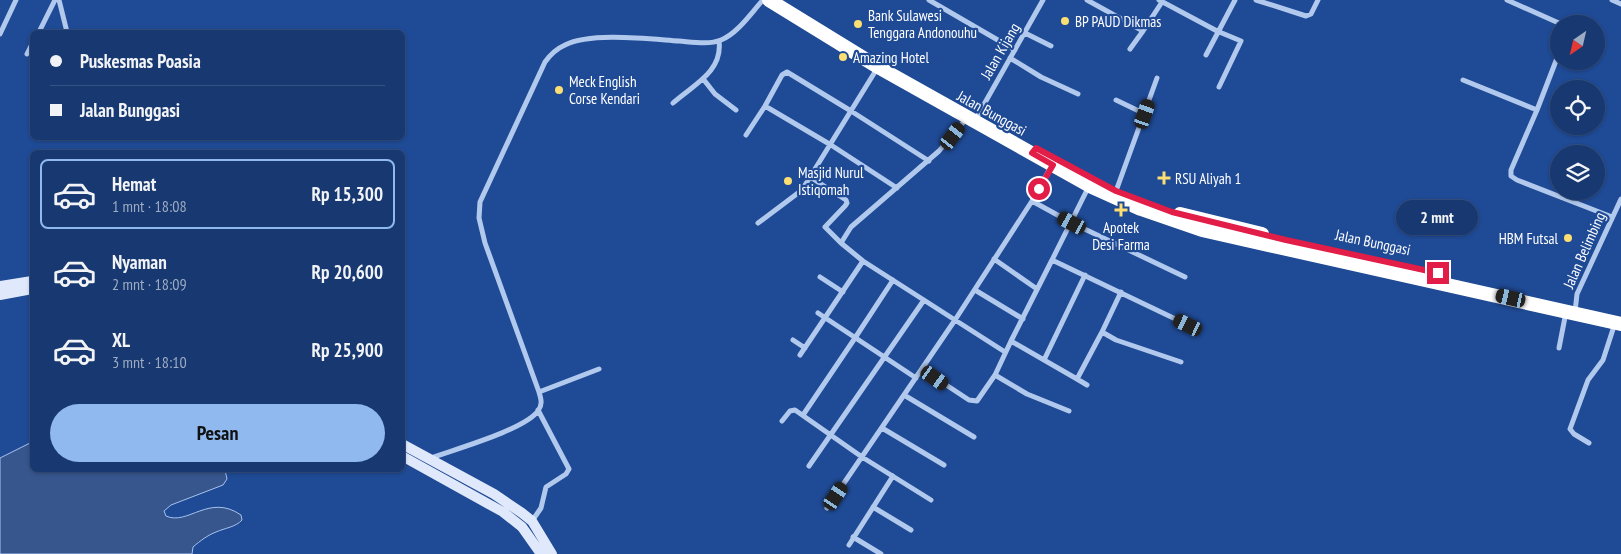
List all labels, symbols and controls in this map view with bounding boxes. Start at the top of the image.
place label: Bank Sulawesi Tenggara Andonouhu [868,6,977,42]
place label: BP PAUD Dikmas [1075,12,1161,31]
marker: BP PAUD Dikmas [1059,15,1071,27]
north arrow [1550,15,1605,70]
map controls [1550,15,1605,200]
marker: Bank Sulawesi Tenggara Andonouhu [852,18,864,30]
street label: Jalan Kijang [976,19,1024,83]
place label: Amazing Hotel [853,48,929,67]
text: Puskesmas Poasia [80,49,201,73]
marker: Amazing Hotel [837,51,849,63]
place label: Meck English Corse Kendari [569,72,640,108]
button: locate [1550,80,1605,135]
marker: Meck English Corse Kendari [553,84,565,96]
street label: Jalan Bunggasi [953,86,1030,140]
car [1133,97,1156,131]
text: Jalan Bunggasi [80,98,180,122]
car [937,120,968,152]
button: layers [1550,145,1605,200]
place label: Masjid Nurul Istiqomah [798,163,864,199]
place label: RSU Aliyah 1 [1175,169,1241,188]
marker: RSU Aliyah 1 [1157,171,1171,185]
icon: car [52,172,97,217]
text: Hemat [112,172,156,196]
marker: Masjid Nurul Istiqomah [782,175,794,187]
route start [1028,178,1050,200]
text: Rp 15,300 [312,182,383,206]
text: 1 mnt · 18:08 [112,196,187,216]
callout: 2 mnt [1397,200,1479,236]
marker: Apotek Desi Farma [1115,204,1127,216]
text: 2 mnt [1420,207,1454,227]
car [1055,209,1088,237]
street label: Jalan Belimbing [1558,209,1609,292]
place label: Apotek Desi Farma [1092,218,1150,254]
street label: Jalan Bunggasi [1333,225,1412,259]
place label: HBM Futsal [1499,229,1558,248]
marker: HBM Futsal [1562,232,1574,244]
icon: car [52,250,97,295]
text: Nyaman [112,250,167,274]
text: Rp 20,600 [312,260,383,284]
route end [1427,262,1449,284]
text: 2 mnt · 18:09 [112,274,187,294]
car [1494,287,1527,309]
car [1171,312,1204,338]
icon: car [52,328,97,373]
text: XL [112,328,130,352]
text: Rp 25,900 [312,338,383,362]
text: 3 mnt · 18:10 [112,352,187,372]
car [918,363,951,393]
button: Pesan [50,404,385,462]
car [821,479,850,513]

